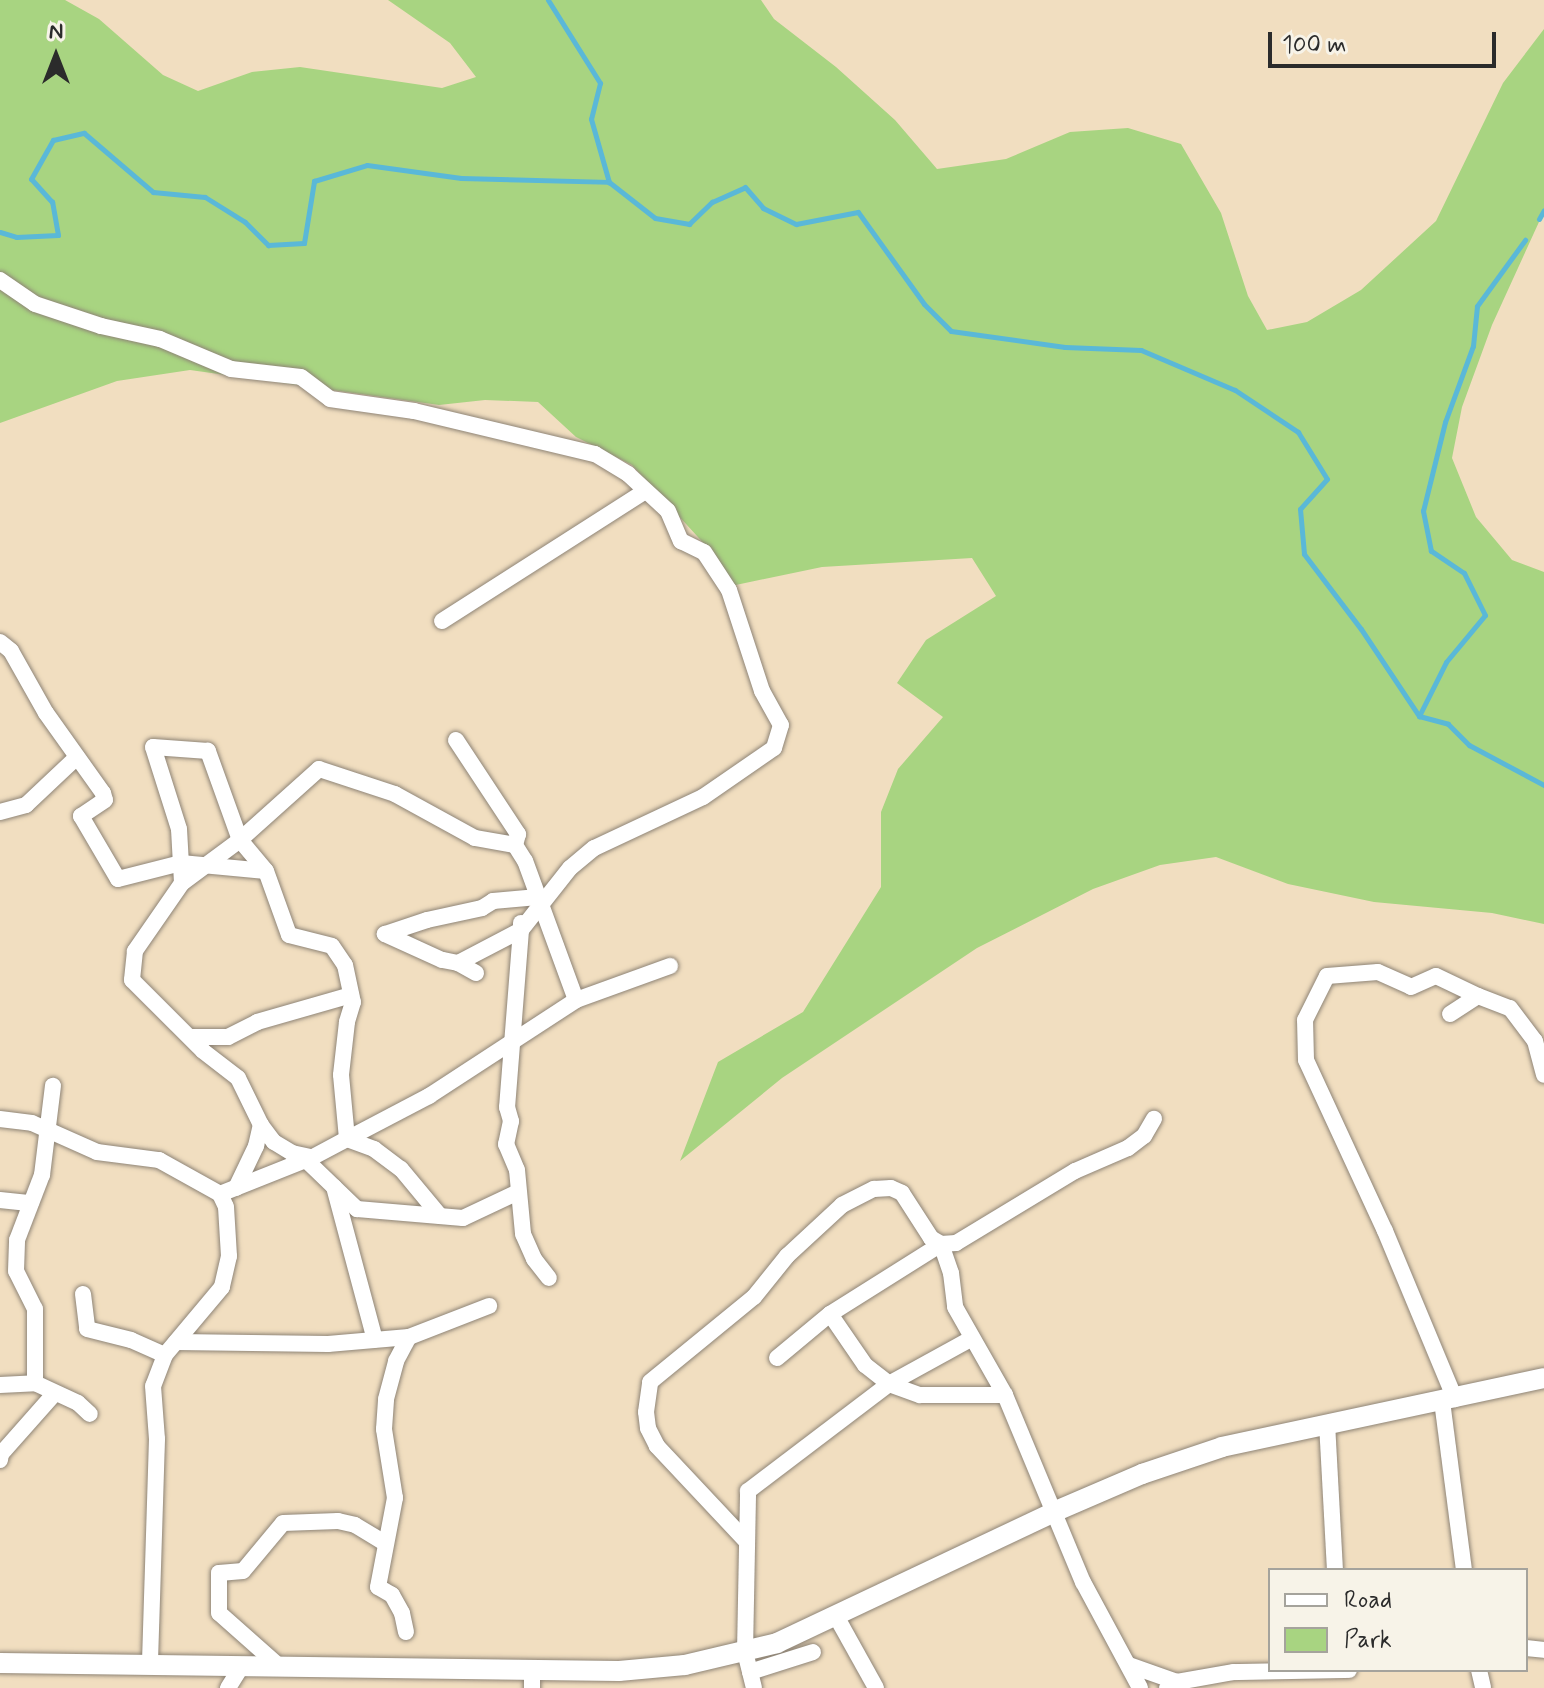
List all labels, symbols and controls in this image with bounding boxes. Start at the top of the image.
north arrow [16,16,96,96]
scale bar [1272,16,1500,66]
text: N [49,18,63,46]
text: 100 m [1282,30,1346,61]
legend [1268,1568,1528,1672]
text: Road [1344,1585,1392,1616]
text: Park [1344,1625,1392,1656]

